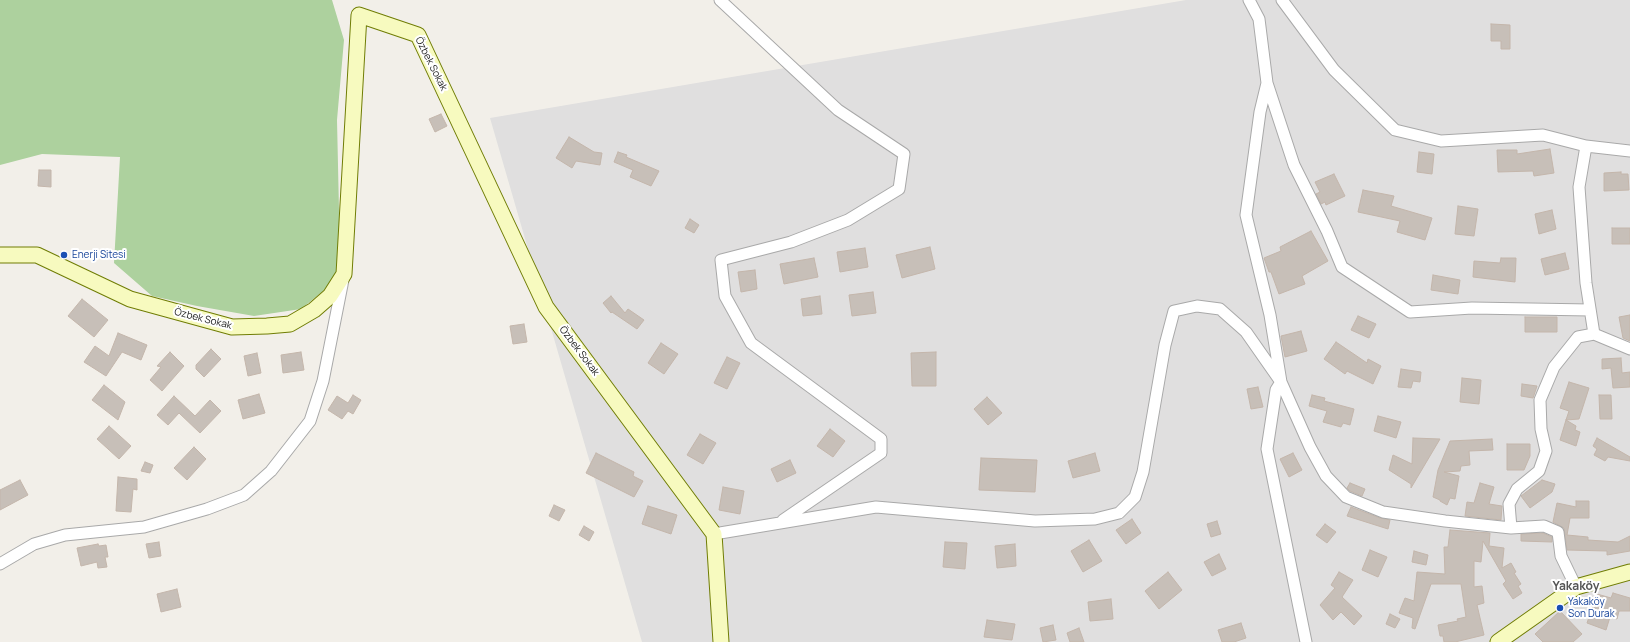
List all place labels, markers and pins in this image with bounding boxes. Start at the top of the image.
place label: Enerji Sitesi [72,249,126,261]
marker: Enerji Sitesi [59,250,69,260]
place label: Yakaköy Son Durak [1568,596,1615,620]
marker: Yakaköy Son Durak [1555,603,1565,613]

